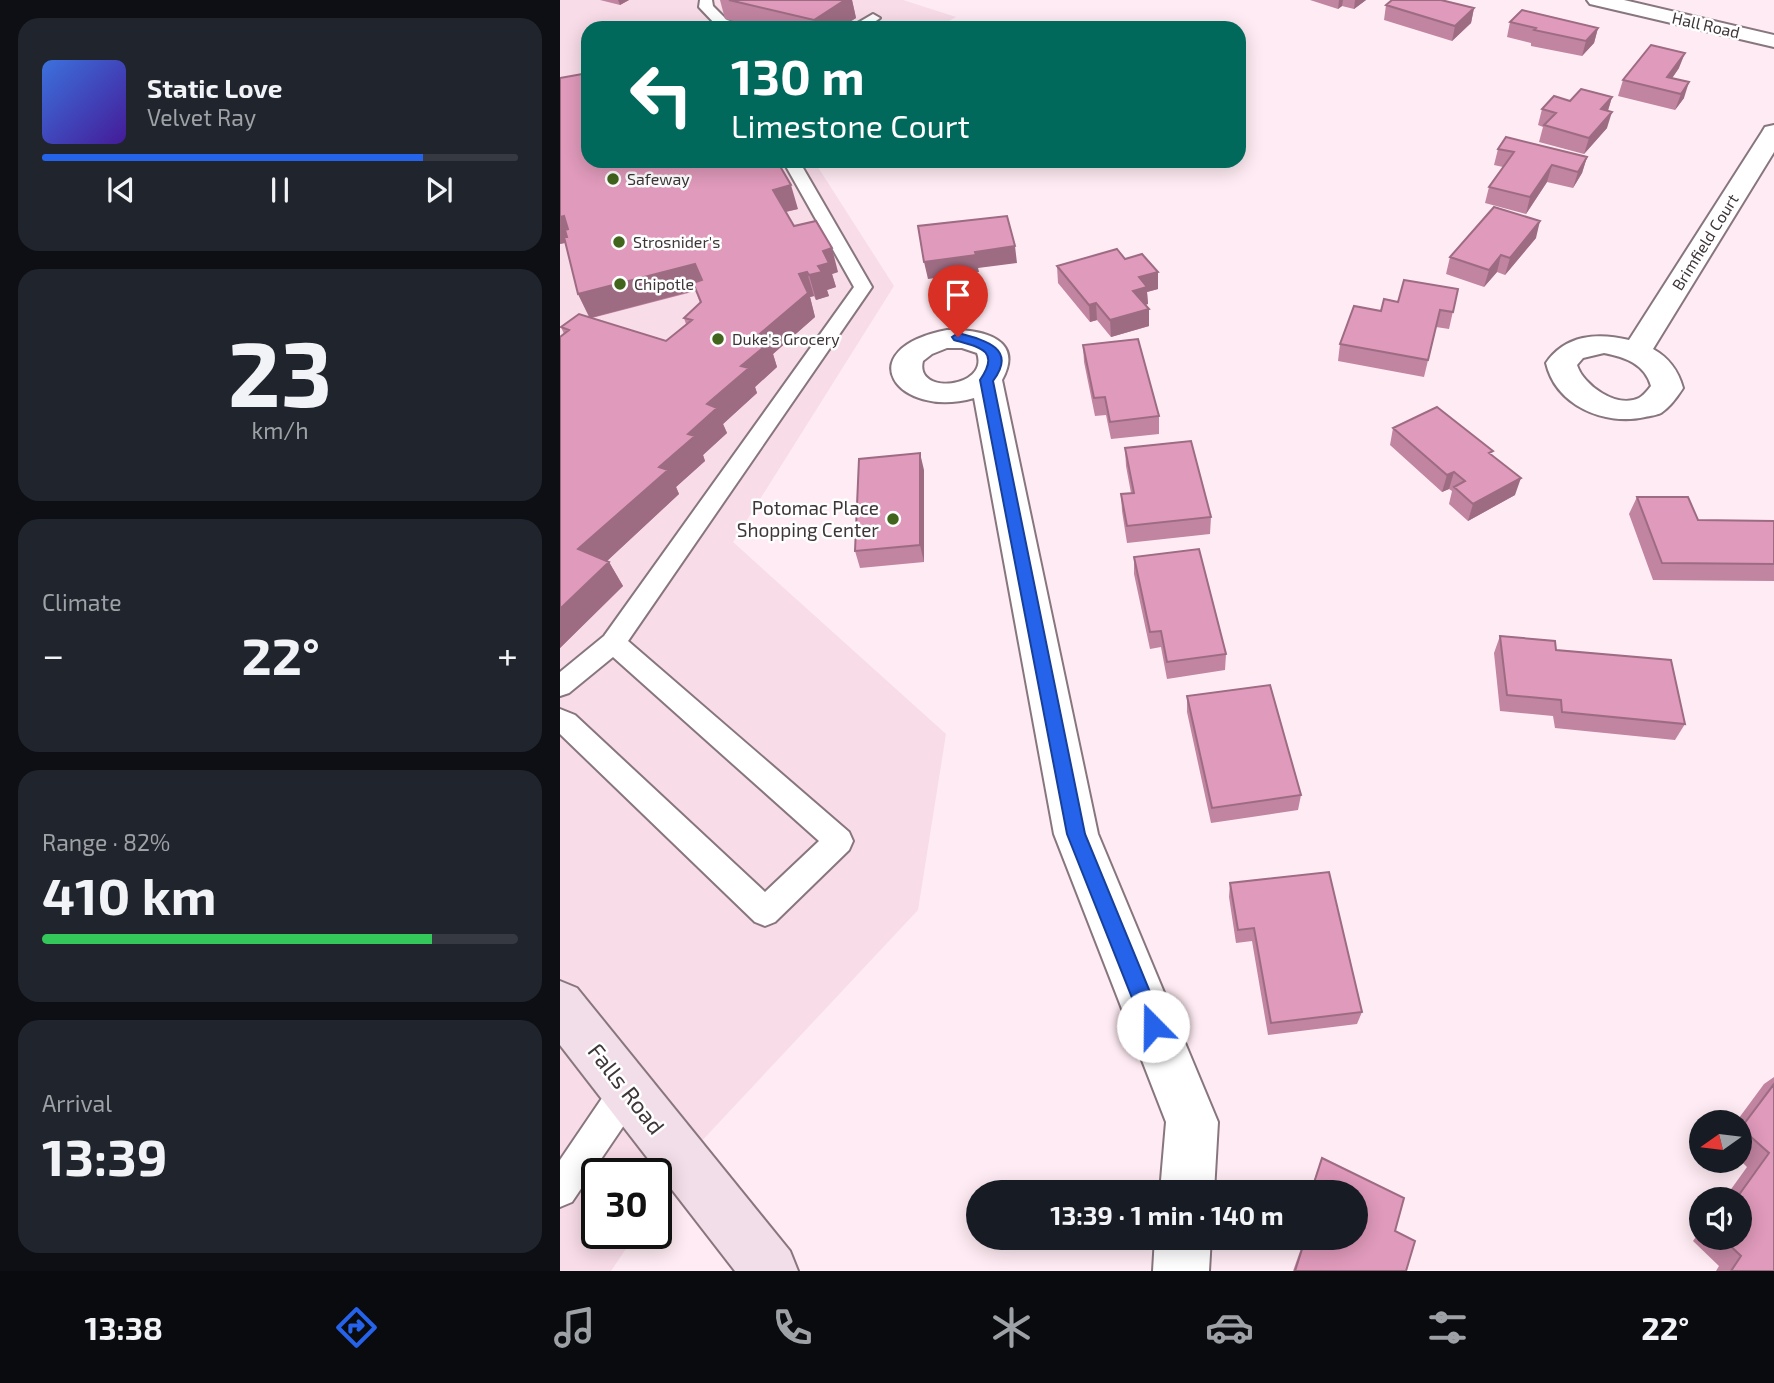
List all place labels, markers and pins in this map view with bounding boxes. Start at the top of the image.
place label: Safeway [627,169,690,188]
marker: Safeway [605,171,621,187]
place label: Strosnider's [633,232,720,251]
marker: Strosnider's [611,234,627,250]
pin [928,265,988,337]
place label: Chipotle [634,274,694,293]
marker: Chipotle [612,276,628,292]
place label: Duke's Grocery [732,329,840,348]
marker: Duke's Grocery [710,331,726,347]
place label: Potomac Place Shopping Center [737,496,879,541]
marker: Potomac Place Shopping Center [885,511,901,527]

